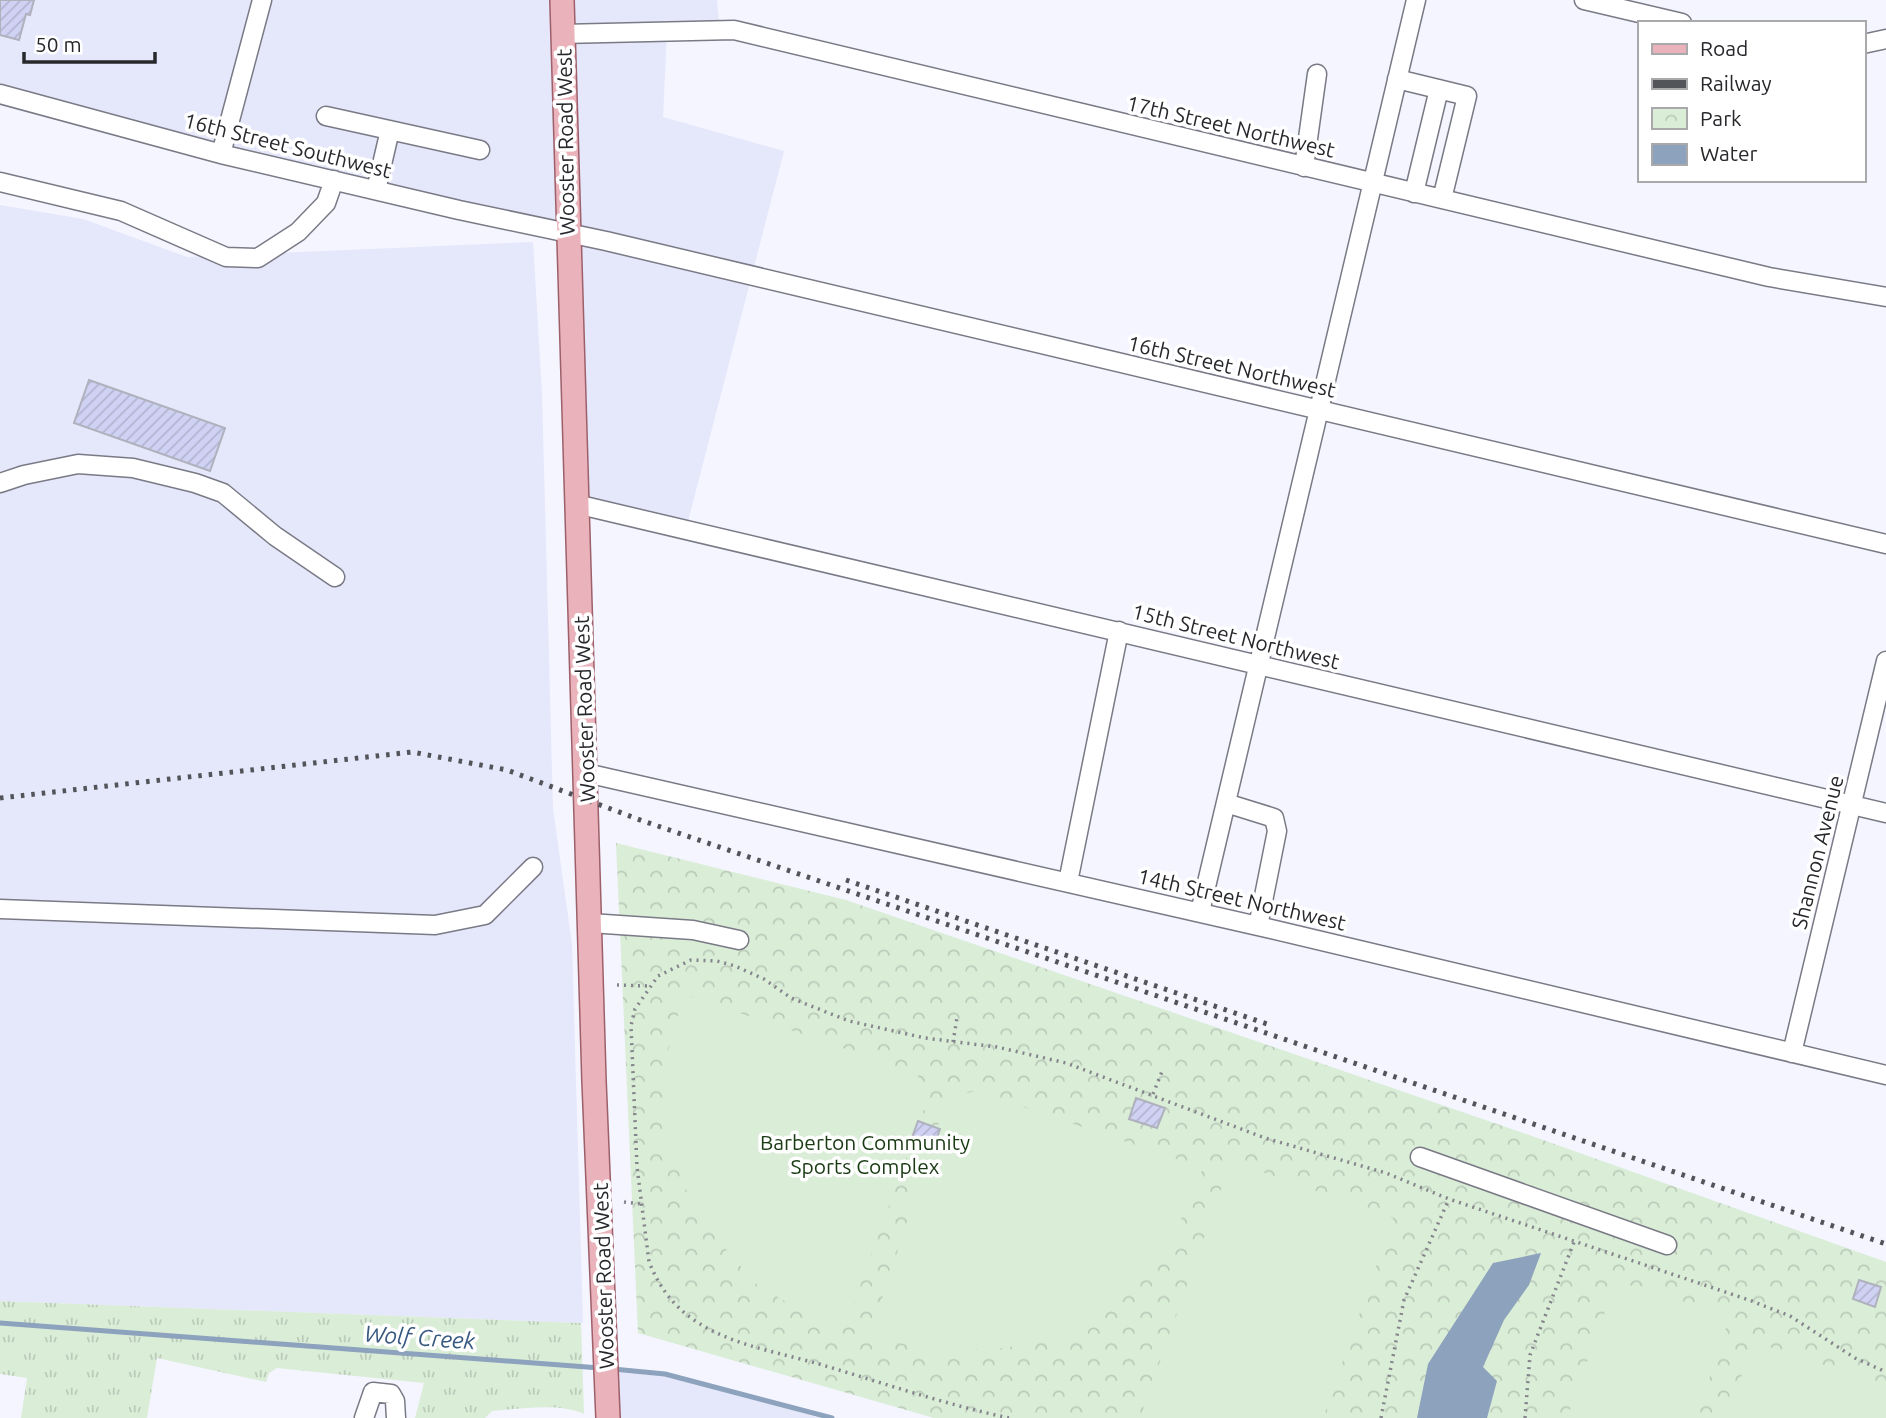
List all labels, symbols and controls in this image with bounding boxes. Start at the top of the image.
scale bar [24,21,156,65]
legend [1638,21,1865,182]
text: 50 m [35,32,82,56]
text: Road [1700,36,1748,60]
street label: Wooster Road West [551,48,579,236]
text: Railway [1700,71,1772,95]
street label: 17th Street Northwest [1125,90,1337,162]
text: Park [1700,106,1742,130]
street label: 16th Street Southwest [182,108,394,182]
text: Water [1700,141,1758,165]
street label: 16th Street Northwest [1126,330,1338,402]
street label: 15th Street Northwest [1130,599,1342,673]
street label: Wooster Road West [569,615,599,803]
street label: Shannon Avenue [1786,773,1848,931]
street label: 14th Street Northwest [1136,863,1348,935]
park label: Barberton Community Sports Complex [760,1130,970,1178]
street label: Wooster Road West [588,1182,618,1370]
water label: Wolf Creek [364,1321,477,1354]

